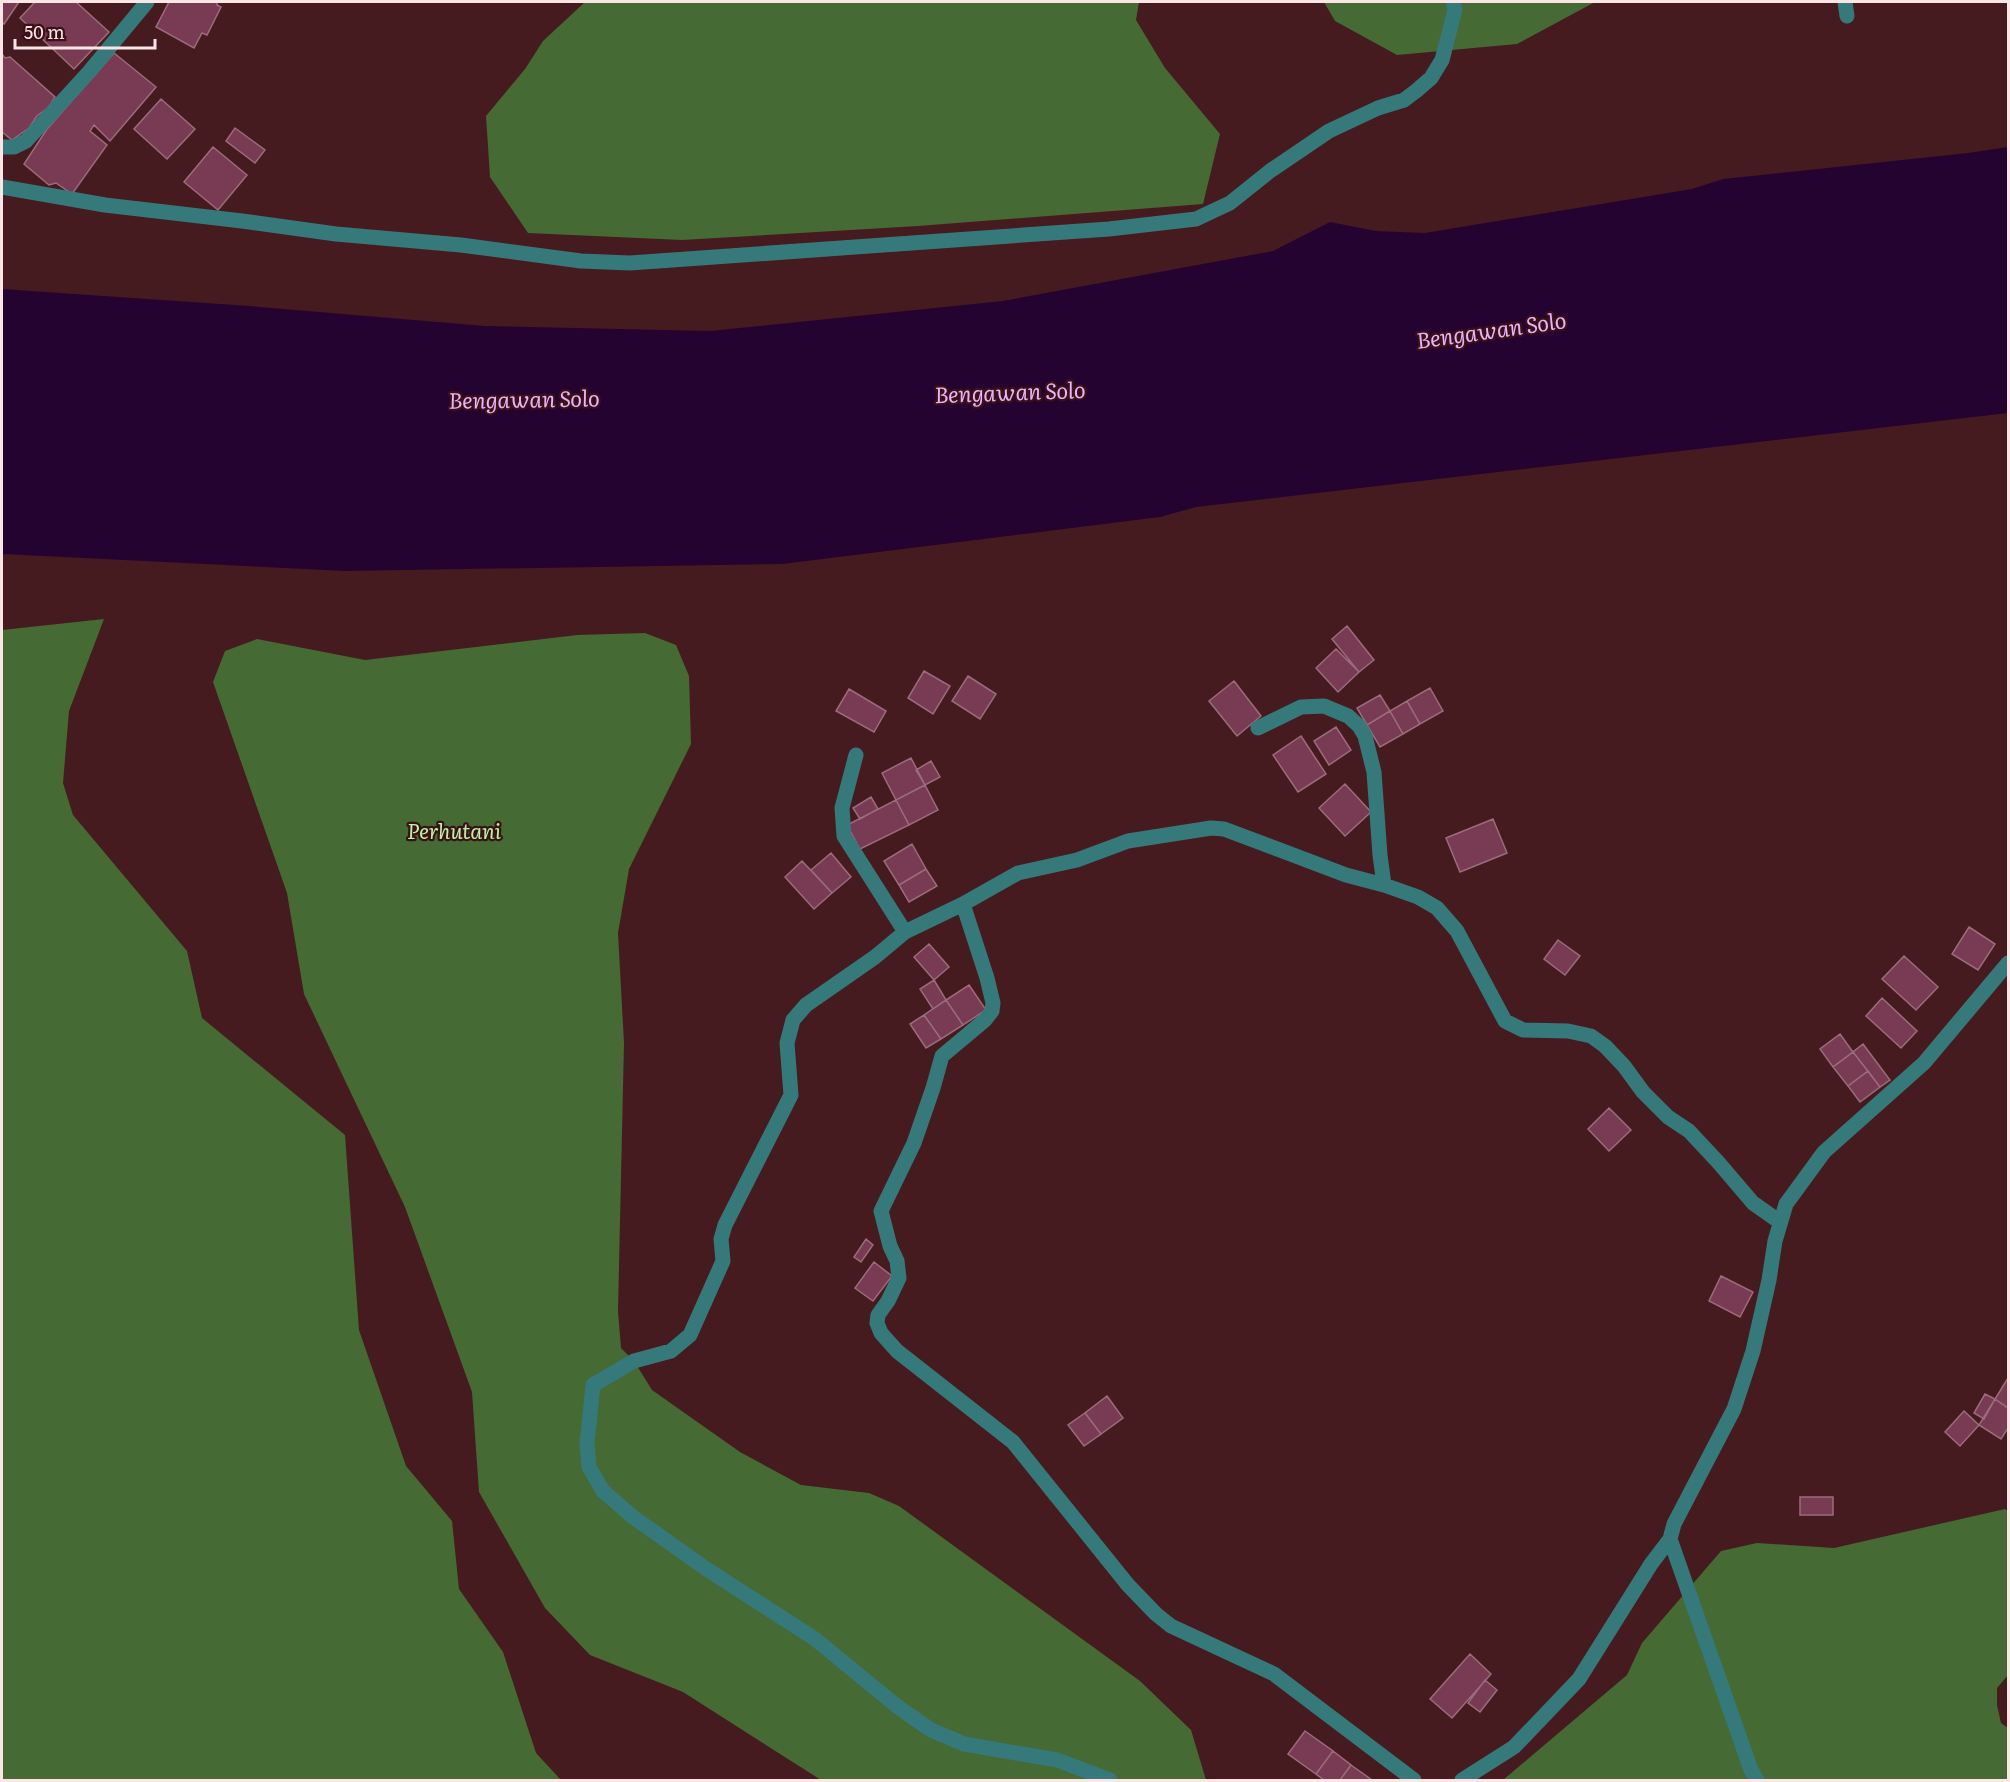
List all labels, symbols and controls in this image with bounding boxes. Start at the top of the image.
scale bar [15,12,154,50]
text: 50 m [24,18,65,45]
water label: Bengawan Solo [1414,302,1568,356]
water label: Bengawan Solo [934,372,1086,410]
water label: Bengawan Solo [448,380,600,416]
park label: Perhutani [407,814,502,845]

